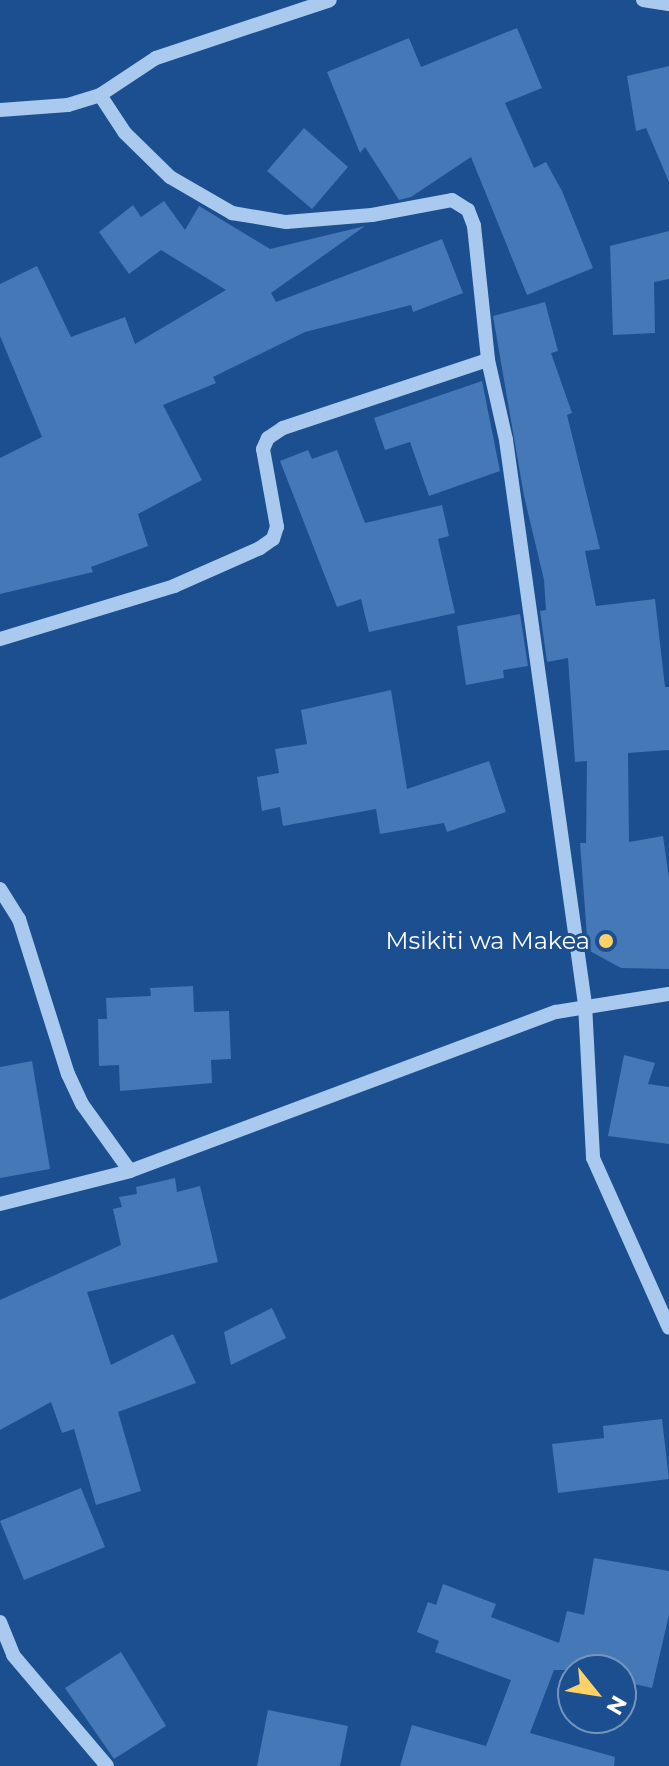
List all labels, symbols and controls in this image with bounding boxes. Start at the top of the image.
place label: Msikiti wa Makea [386,927,590,955]
marker: Msikiti wa Makea [597,932,615,950]
north arrow [557,1654,637,1734]
text: N [600,1691,633,1720]

